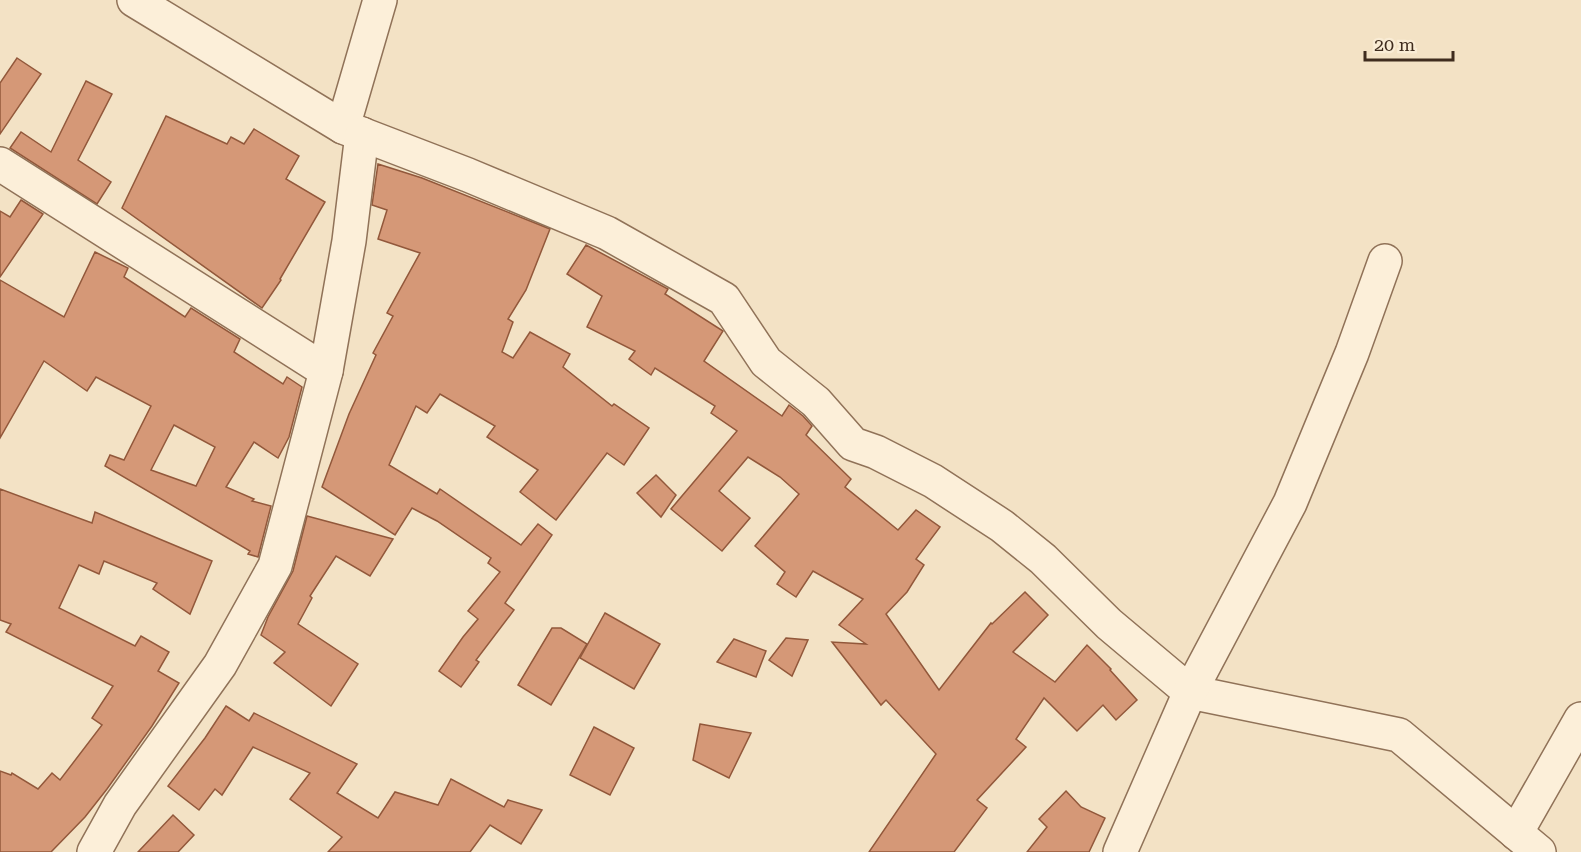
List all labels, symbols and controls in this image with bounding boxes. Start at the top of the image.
scale bar [1365,24,1454,62]
text: 20 m [1374,34,1415,55]

